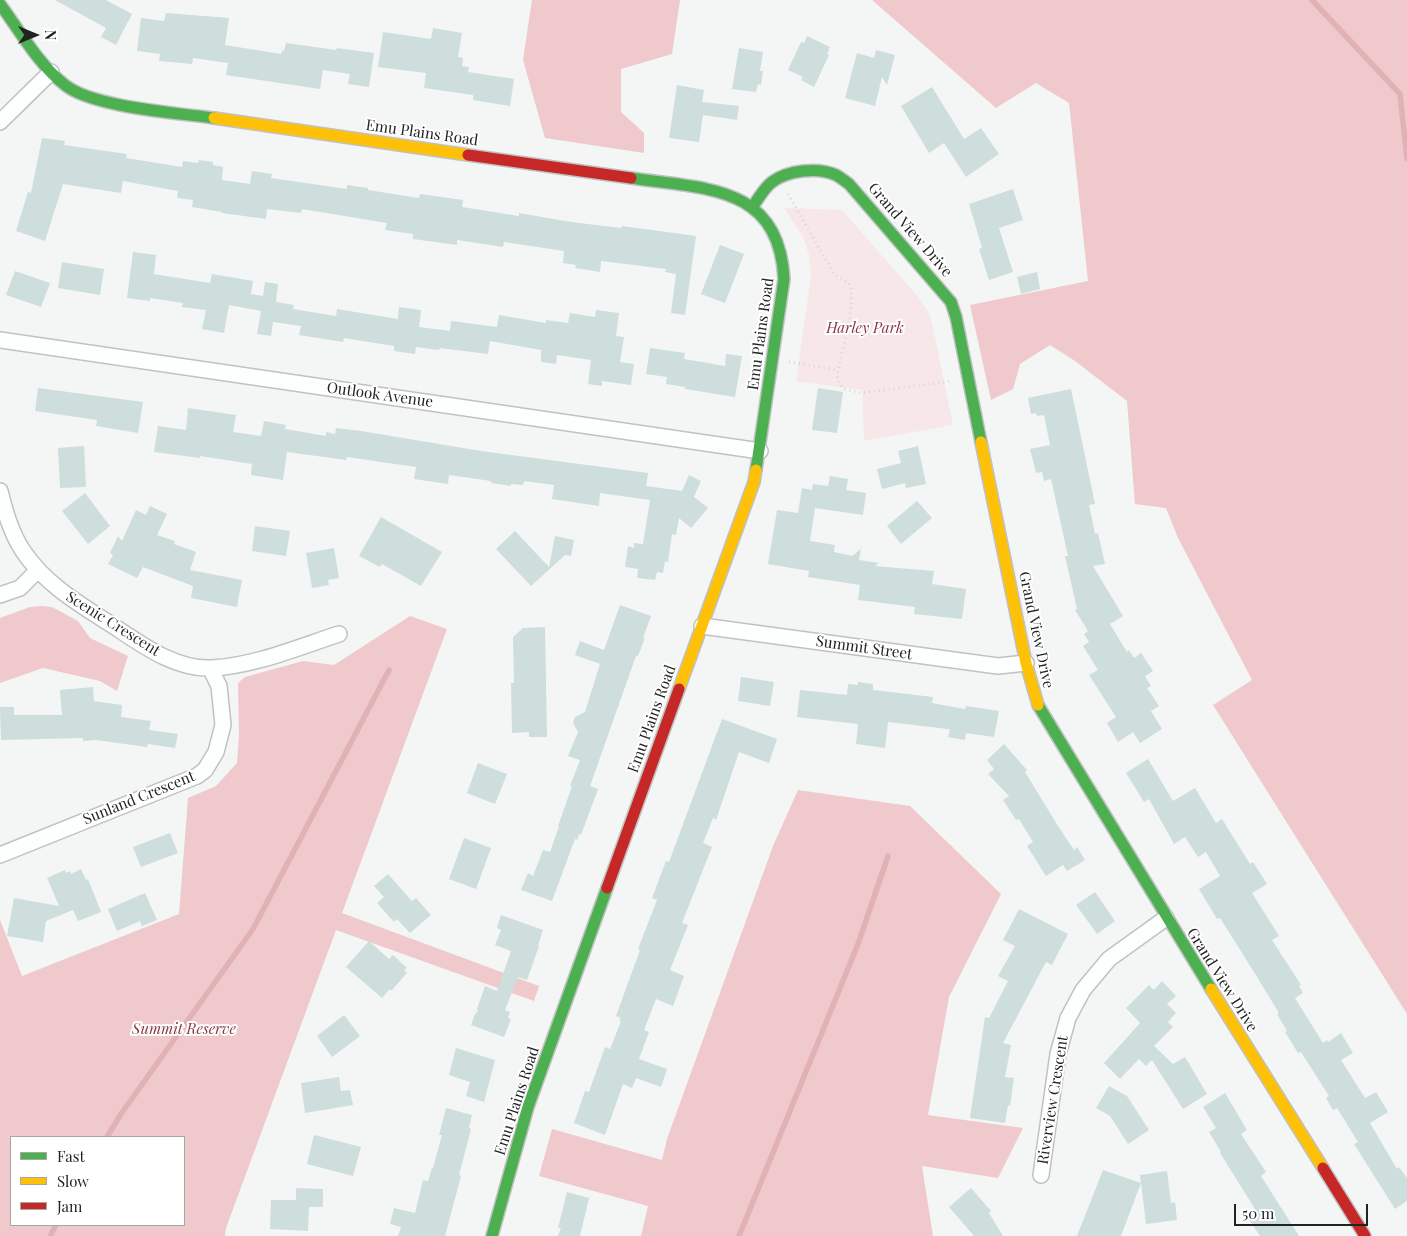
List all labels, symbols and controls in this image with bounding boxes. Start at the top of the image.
north arrow [10,10,60,60]
text: N [41,30,60,40]
street label: Emu Plains Road [365,116,479,150]
street label: Grand View Drive [864,179,956,281]
street label: Emu Plains Road [744,277,778,391]
park label: Harley Park [826,319,904,337]
street label: Outlook Avenue [326,379,434,411]
street label: Grand View Drive [1015,570,1057,690]
street label: Scenic Crescent [63,588,163,660]
street label: Summit Street [815,632,913,664]
street label: Emu Plains Road [624,663,680,775]
street label: Sunland Crescent [80,767,198,829]
street label: Grand View Drive [1183,925,1261,1035]
park label: Summit Reserve [132,1020,236,1038]
street label: Riverview Crescent [1034,1034,1072,1166]
street label: Emu Plains Road [491,1044,543,1158]
legend [10,1136,185,1226]
text: Fast [57,1146,85,1166]
text: Slow [57,1171,89,1191]
scale bar [1237,1194,1371,1226]
text: Jam [57,1196,82,1216]
text: 50 m [1242,1203,1274,1223]

